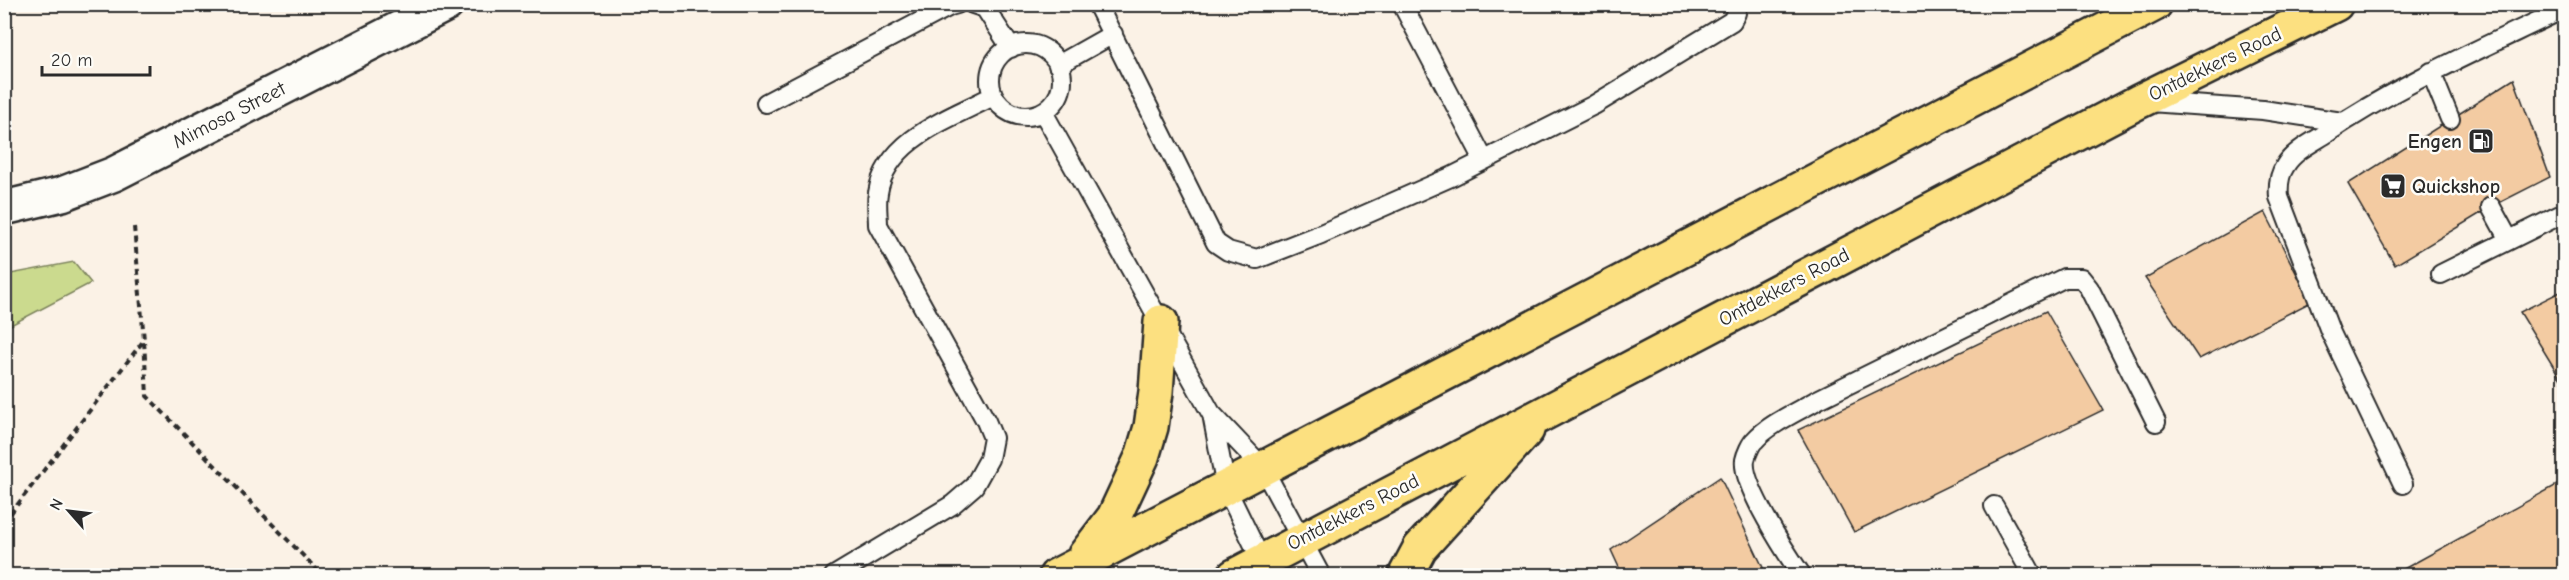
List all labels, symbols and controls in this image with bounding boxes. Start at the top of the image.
street label: Ontdekkers Road [2145,22,2285,106]
scale bar [42,39,150,77]
text: 20 m [51,50,92,71]
street label: Mimosa Street [169,76,290,153]
fuel station icon: Engen [2466,126,2496,156]
place label: Engen [2408,130,2462,153]
supermarket icon: Quickshop [2378,171,2408,201]
place label: Quickshop [2412,175,2500,198]
street label: Ontdekkers Road [1715,243,1853,331]
street label: Ontdekkers Road [1283,469,1423,555]
north arrow [39,481,99,541]
text: N [46,496,67,513]

